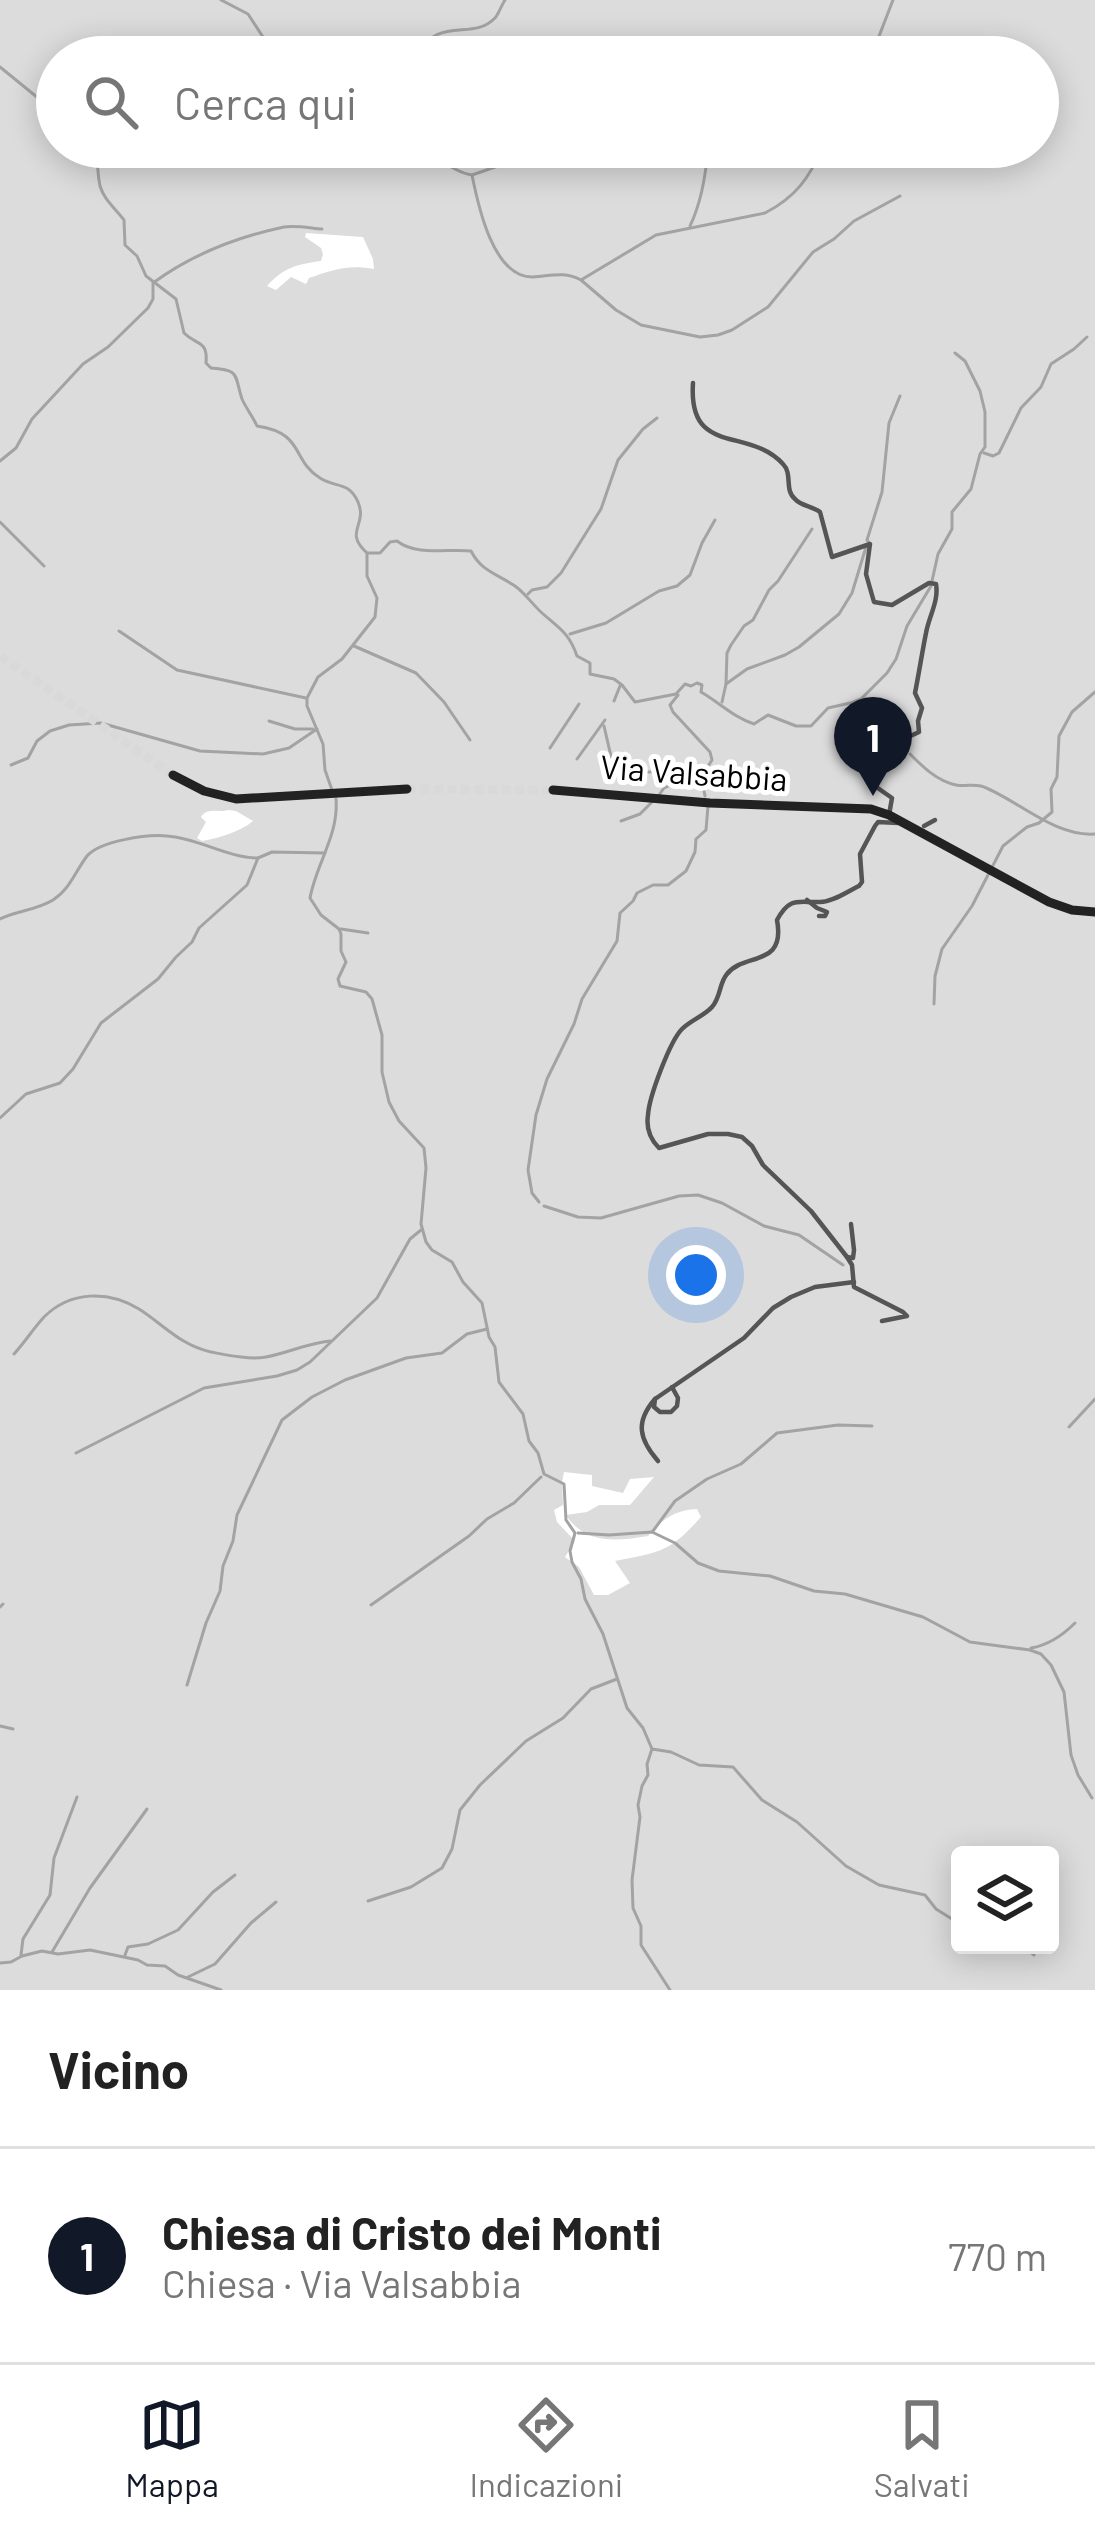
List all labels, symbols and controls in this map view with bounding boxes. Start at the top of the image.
search box [36,36,1059,168]
icon: search [78,69,144,135]
text: Cerca qui [174,75,357,129]
pin: 1 [834,697,912,796]
street label: Via Valsabbia [599,746,789,798]
your location [666,1245,726,1305]
map controls [951,1846,1059,1954]
button: layers [951,1846,1059,1954]
text: Vicino [48,2038,189,2099]
text: Chiesa di Cristo dei Monti [162,2205,661,2259]
text: 1 [80,2232,94,2279]
text: 770 m [948,2232,1047,2279]
text: Chiesa · Via Valsabbia [162,2259,521,2306]
tab: Mappa [125,2392,219,2504]
tab: Indicazioni [469,2392,623,2504]
tab: Salvati [874,2392,970,2504]

